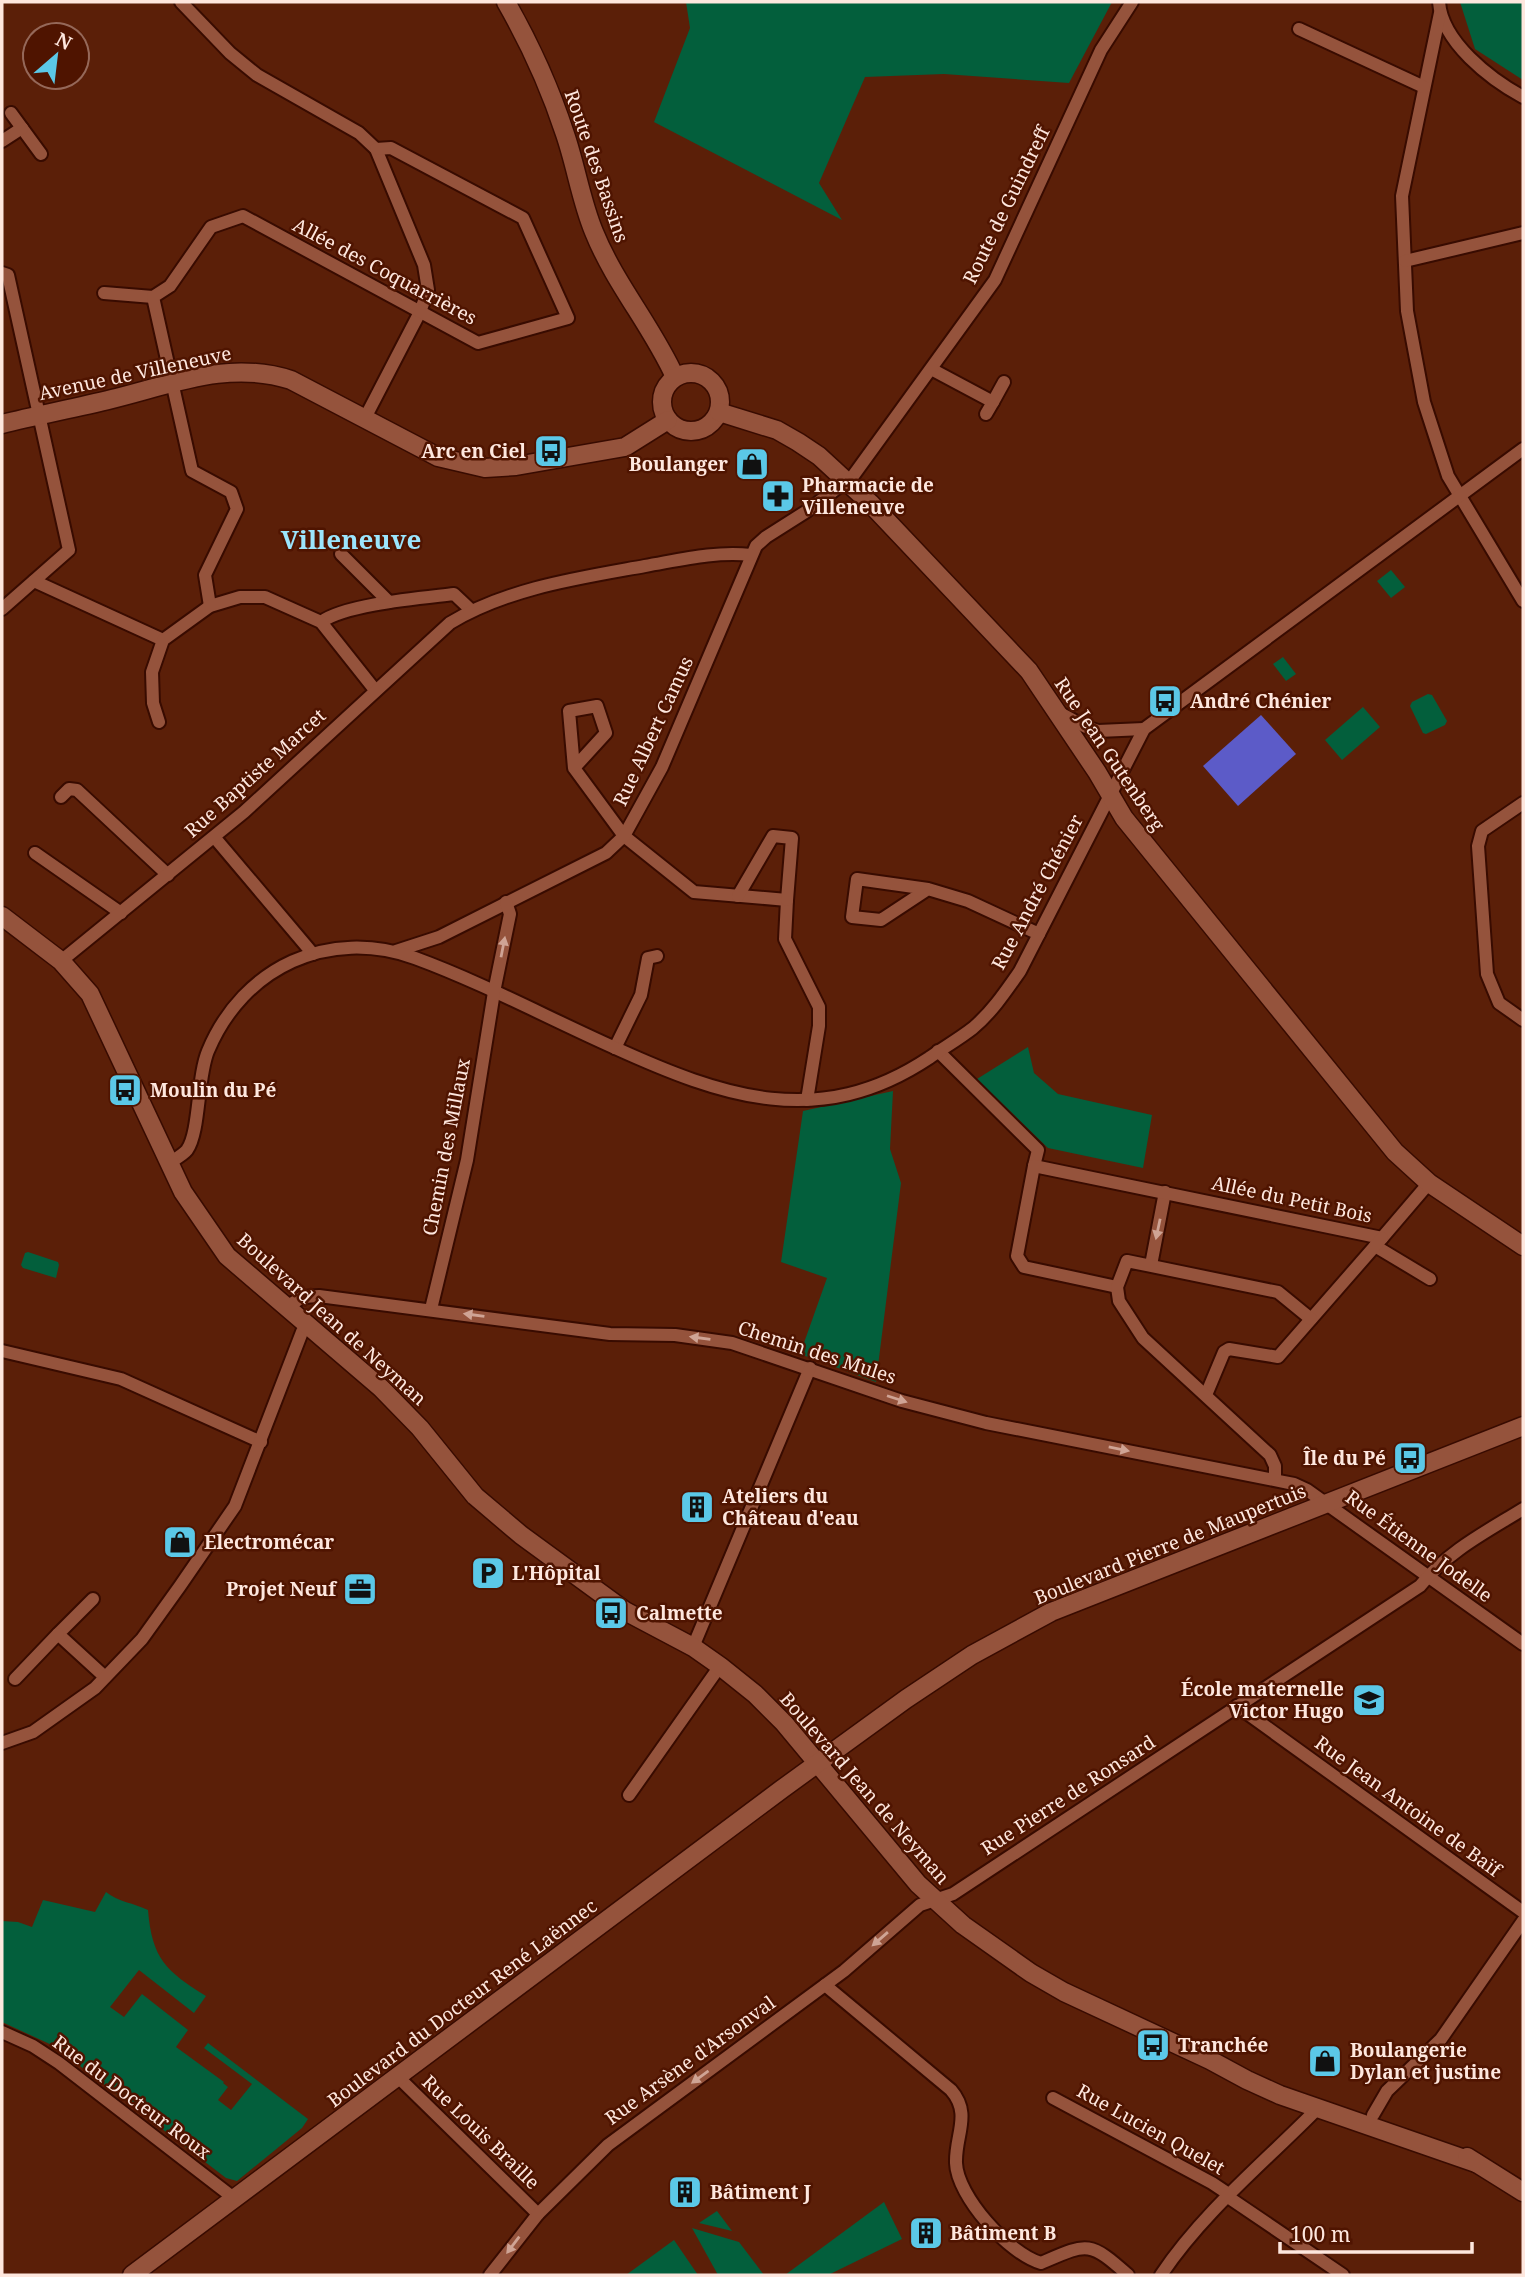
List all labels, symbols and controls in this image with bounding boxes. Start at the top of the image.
north arrow [21,21,91,91]
text: N [51,26,77,56]
street label: Route des Bassins [559,86,635,246]
street label: Route de Guindreff [957,121,1056,288]
street label: Allée des Coquarrières [289,211,481,331]
street label: Avenue de Villeneuve [36,340,234,406]
bus stop icon: Arc en Ciel [532,432,570,470]
place label: Arc en Ciel [421,438,526,464]
shop icon: Boulanger [733,445,771,483]
place label: Boulanger [629,451,728,477]
place label: Pharmacie de Villeneuve [802,472,934,520]
pharmacy icon: Pharmacie de Villeneuve [759,477,797,515]
district label: Villeneuve [281,521,421,557]
street label: Rue Albert Camus [607,652,699,810]
street label: Rue Jean Gutenberg [1049,672,1171,836]
bus stop icon: André Chénier [1146,682,1184,720]
place label: André Chénier [1190,688,1332,714]
street label: Rue Baptiste Marcet [179,703,331,843]
street label: Rue André Chénier [985,810,1089,974]
one-way arrow [498,936,509,958]
street label: Chemin des Millaux [416,1056,476,1238]
bus stop icon: Moulin du Pé [106,1071,144,1109]
place label: Moulin du Pé [150,1077,276,1103]
street label: Allée du Petit Bois [1209,1169,1375,1229]
one-way arrow [1152,1218,1163,1240]
street label: Boulevard Jean de Neyman [232,1227,432,1411]
one-way arrow [463,1310,485,1321]
street label: Chemin des Mules [735,1314,899,1390]
one-way arrow [689,1333,711,1344]
one-way arrow [887,1394,908,1405]
bus stop icon: Île du Pé [1391,1439,1429,1477]
one-way arrow [1108,1443,1130,1454]
place label: Île du Pé [1303,1445,1386,1471]
street label: Boulevard Pierre de Maupertuis [1030,1477,1310,1611]
place label: Ateliers du Château d'eau [722,1483,859,1531]
street label: Rue Étienne Jodelle [1340,1484,1498,1608]
building icon: Ateliers du Château d'eau [678,1488,716,1526]
shop icon: Electromécar [161,1523,199,1561]
place label: Electromécar [204,1529,334,1555]
parking icon: L'Hôpital [469,1554,507,1592]
place label: L'Hôpital [512,1560,601,1586]
office icon: Projet Neuf [341,1570,379,1608]
place label: Projet Neuf [226,1576,338,1602]
bus stop icon: Calmette [592,1594,630,1632]
place label: Calmette [636,1600,723,1626]
place label: École maternelle Victor Hugo [1181,1676,1344,1724]
school or university icon: École maternelle Victor Hugo [1350,1681,1388,1719]
street label: Boulevard Jean de Neyman [774,1686,956,1890]
street label: Rue Pierre de Ronsard [976,1729,1160,1861]
street label: Rue Jean Antoine de Baïf [1310,1730,1508,1884]
street label: Boulevard du Docteur René Laënnec [322,1893,602,2113]
one-way arrow [872,1931,889,1946]
street label: Rue Arsène d'Arsonval [600,1989,780,2131]
bus stop icon: Tranchée [1134,2026,1172,2064]
street label: Rue du Docteur Roux [48,2029,216,2165]
place label: Tranchée [1178,2032,1269,2058]
place label: Boulangerie Dylan et justine [1350,2037,1501,2085]
shop icon: Boulangerie Dylan et justine [1306,2042,1344,2080]
street label: Rue Louis Braille [417,2069,545,2195]
one-way arrow [691,2070,709,2084]
street label: Rue Lucien Quelet [1072,2078,1230,2181]
building icon: Bâtiment J [666,2173,704,2211]
place label: Bâtiment J [710,2179,811,2205]
scale bar [1280,2210,1472,2254]
building icon: Bâtiment B [907,2214,945,2252]
place label: Bâtiment B [950,2220,1056,2246]
text: 100 m [1290,2220,1351,2248]
one-way arrow [506,2235,520,2254]

